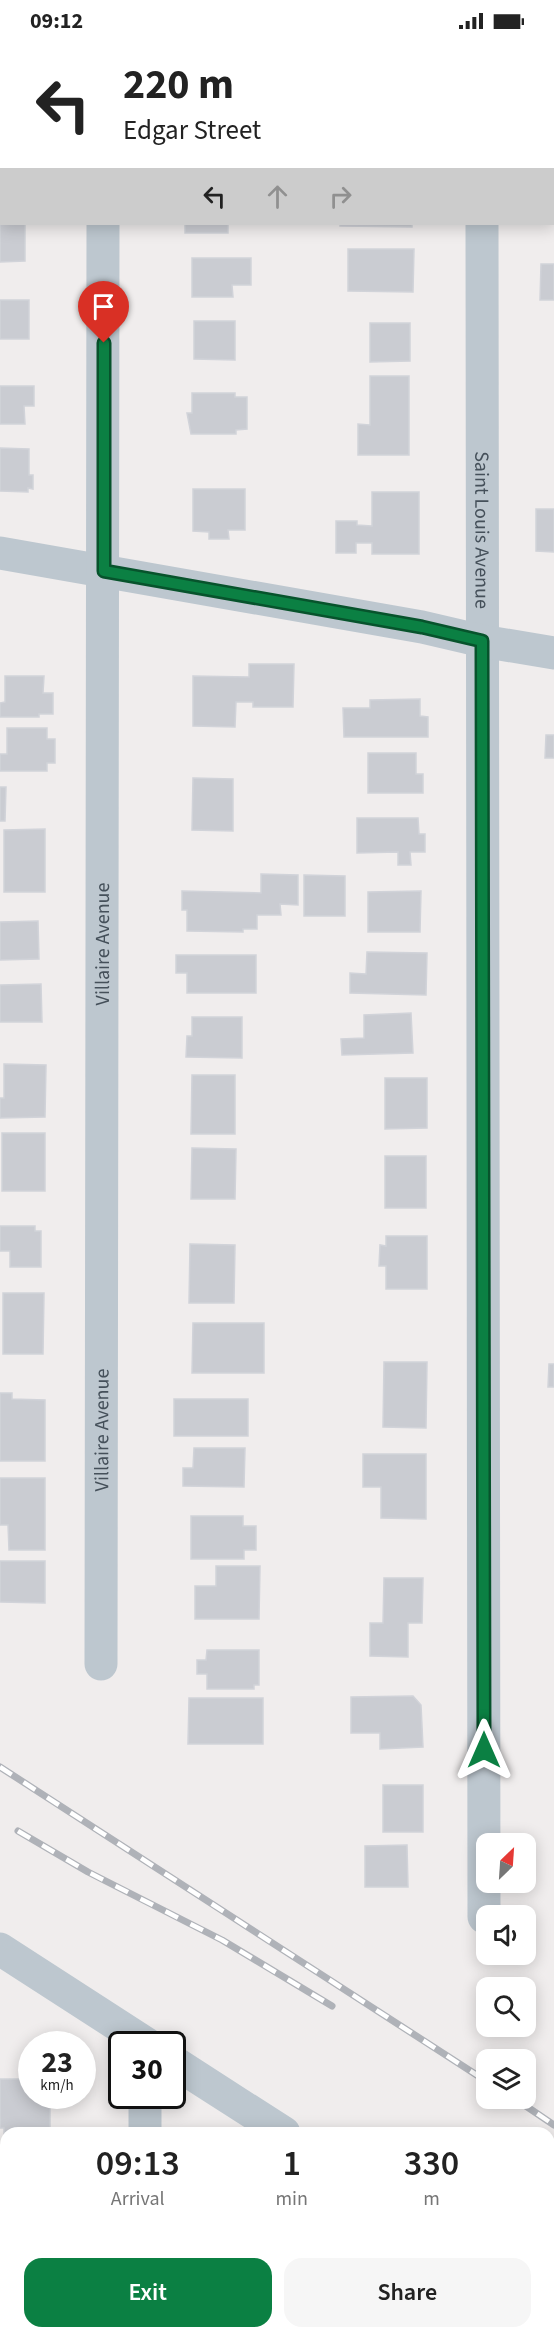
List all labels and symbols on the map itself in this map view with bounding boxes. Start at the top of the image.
pin [78,281,129,343]
street label: Saint Louis Avenue [467,451,495,609]
street label: Villaire Avenue [89,882,117,1005]
street label: Villaire Avenue [88,1368,116,1491]
position arrow [452,1718,516,1782]
north arrow [476,1833,536,1893]
speed limit sign: 30 [108,2031,186,2109]

